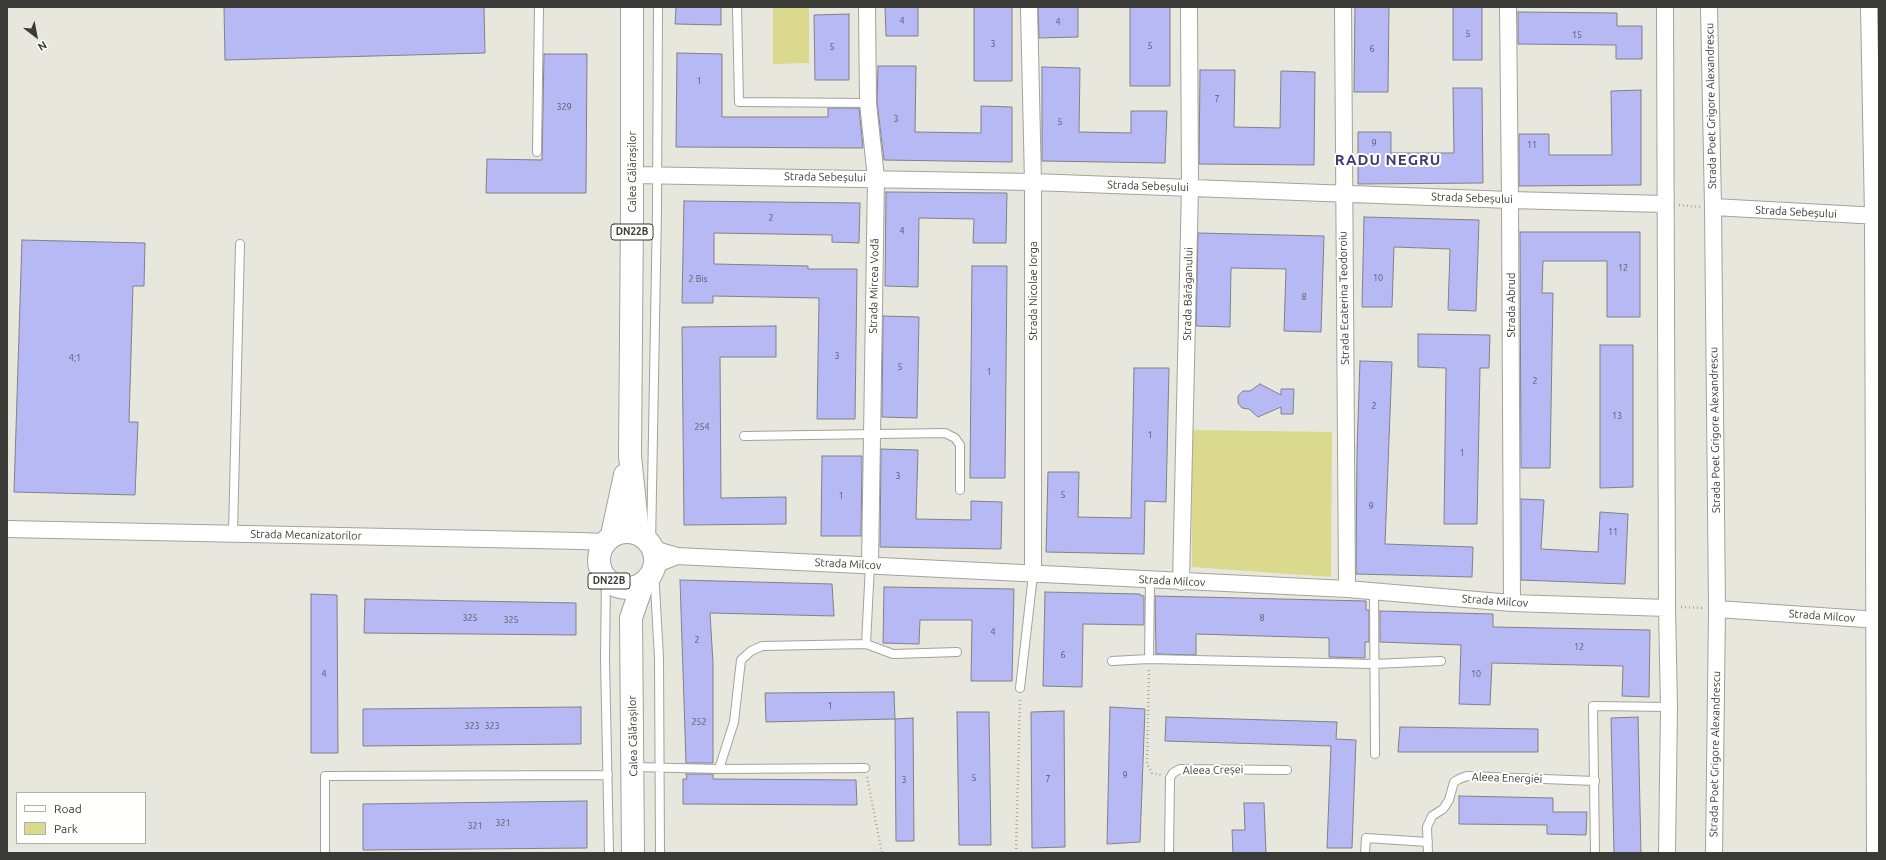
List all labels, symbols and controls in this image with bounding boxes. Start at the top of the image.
north arrow [16,16,56,56]
house number: 4 [899,16,905,26]
house number: 4 [1055,17,1061,27]
street label: Strada Poet Grigore Alexandrescu [1703,23,1719,189]
house number: 5 [1465,29,1471,39]
house number: 15 [1572,30,1582,40]
text: N [36,39,49,53]
house number: 3 [990,39,996,49]
house number: 5 [1147,41,1153,51]
house number: 5 [829,42,835,52]
house number: 6 [1369,44,1375,54]
house number: 1 [696,76,702,86]
house number: 7 [1214,94,1220,104]
house number: 329 [556,102,572,112]
house number: 3 [893,114,899,124]
house number: 5 [1057,117,1063,127]
street label: Calea Călărașilor [625,131,639,213]
house number: 9 [1371,138,1377,148]
house number: 11 [1527,140,1537,150]
district label: RADU NEGRU [1335,151,1441,169]
street label: Strada Sebeșului [784,170,866,184]
street label: Strada Sebeșului [1107,178,1189,194]
street label: Strada Sebeșului [1431,190,1513,206]
street label: Strada Sebeșului [1755,203,1837,221]
house number: 2 [768,213,774,223]
road number: DN22B [611,224,653,240]
house number: 4 [899,226,905,236]
street label: Strada Ecaterina Teodoroiu [1336,231,1352,365]
street label: Strada Mircea Vodă [867,238,881,334]
street label: Strada Nicolae Iorga [1026,241,1040,341]
street label: Strada Bărăganului [1181,247,1195,341]
house number: 12 [1618,263,1628,273]
house number: 10 [1373,273,1383,283]
street label: Strada Abrud [1504,273,1518,337]
house number: 2 Bis [689,274,707,284]
house number: 8 [1301,292,1307,302]
street label: Strada Poet Grigore Alexandrescu [1707,347,1723,513]
house number: 3 [834,351,840,361]
house number: 4;1 [69,353,81,363]
house number: 5 [897,362,903,372]
house number: 1 [986,367,992,377]
house number: 2 [1532,376,1538,386]
house number: 2 [1371,401,1377,411]
house number: 13 [1612,411,1622,421]
house number: 254 [694,422,710,432]
house number: 1 [1147,430,1153,440]
house number: 1 [1459,448,1465,458]
house number: 3 [895,471,901,481]
house number: 5 [1060,490,1066,500]
house number: 1 [838,491,844,501]
house number: 9 [1368,501,1374,511]
street label: Strada Mecanizatorilor [250,527,362,543]
house number: 11 [1608,527,1618,537]
street label: Strada Milcov [814,556,882,572]
road number: DN22B [588,573,630,589]
street label: Strada Milcov [1138,573,1206,589]
street label: Strada Milcov [1461,592,1529,610]
street label: Strada Milcov [1788,607,1856,625]
house number: 325 [462,613,478,623]
house number: 8 [1259,613,1265,623]
house number: 325 [503,615,519,625]
house number: 4 [990,627,996,637]
house number: 2 [694,635,700,645]
house number: 12 [1574,642,1584,652]
house number: 6 [1060,650,1066,660]
house number: 4 [321,669,327,679]
house number: 10 [1471,669,1481,679]
street label: Strada Poet Grigore Alexandrescu [1707,671,1723,837]
street label: Calea Călărașilor [626,695,640,777]
house number: 1 [827,701,833,711]
house number: 252 [691,717,707,727]
house number: 323 [464,721,480,731]
house number: 323 [484,721,500,731]
street label: Aleea Creșei [1182,763,1244,777]
house number: 9 [1122,770,1128,780]
street label: Aleea Energiei [1471,770,1543,786]
house number: 5 [971,773,977,783]
house number: 7 [1045,774,1051,784]
house number: 3 [901,775,907,785]
legend [16,792,146,844]
text: Road [54,802,82,815]
house number: 321 [495,818,511,828]
house number: 321 [467,821,483,831]
text: Park [54,822,78,835]

